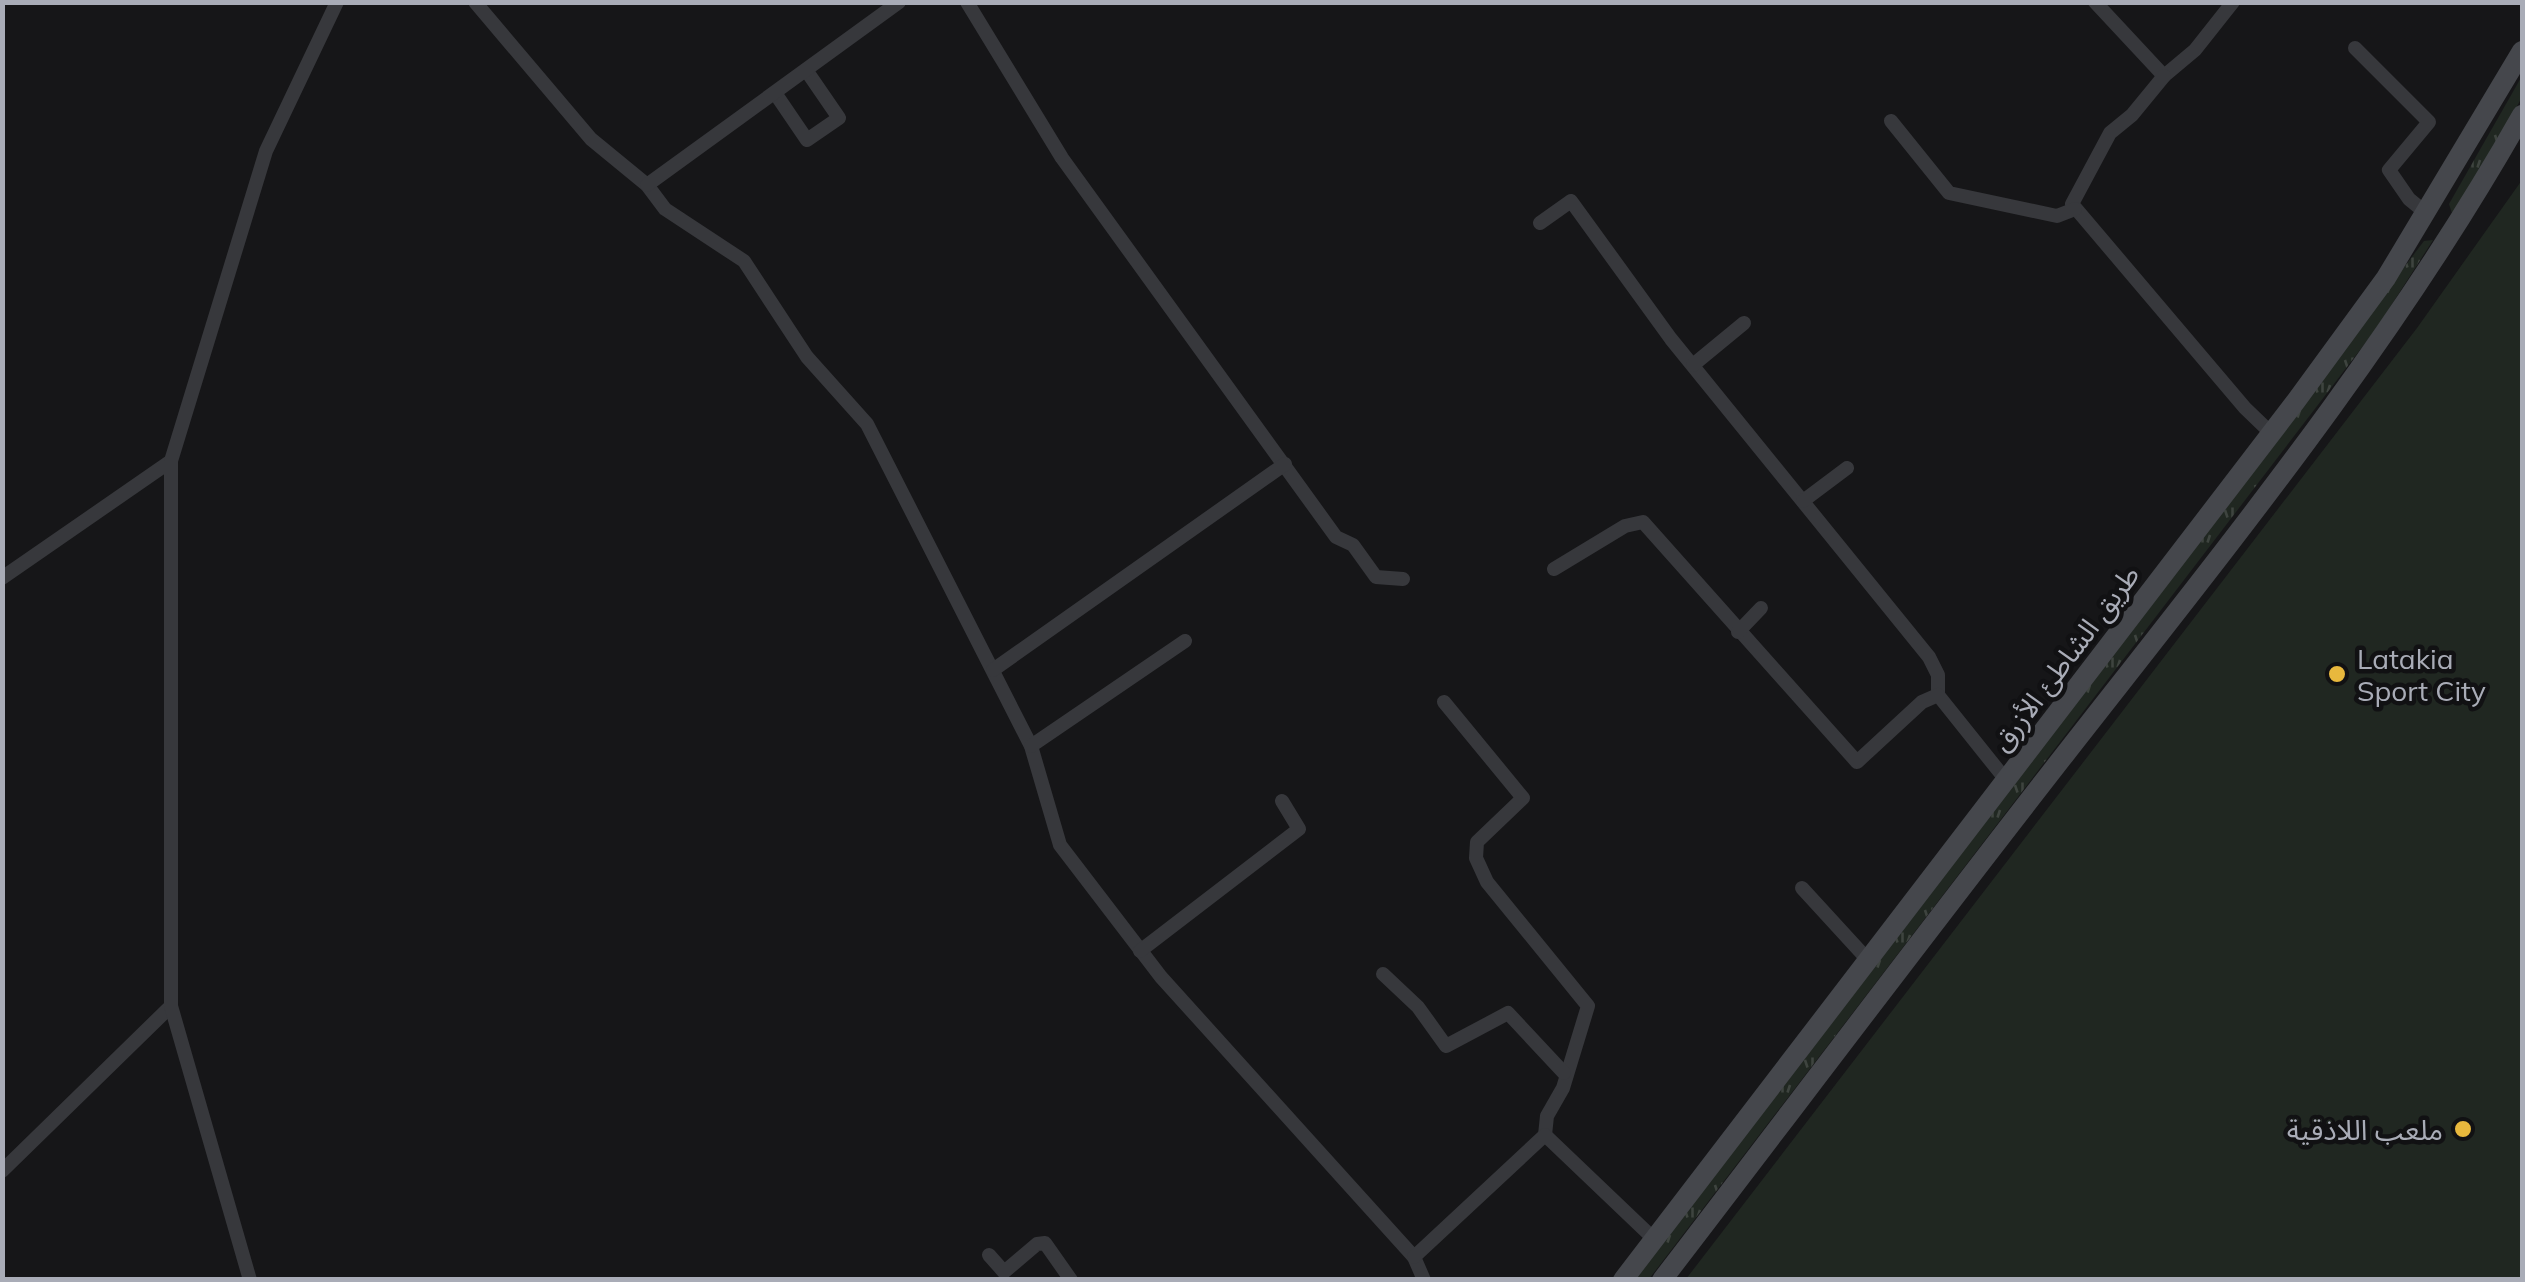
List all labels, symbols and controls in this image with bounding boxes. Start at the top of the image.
street label: طريق الشاطئ الأزرق [1983,558,2147,759]
place label: Latakia Sport City [2357,641,2486,708]
marker: Latakia Sport City [2326,663,2348,685]
place label: ملعب اللاذقية [2287,1112,2443,1147]
marker: ملعب اللاذقية [2452,1118,2474,1140]

